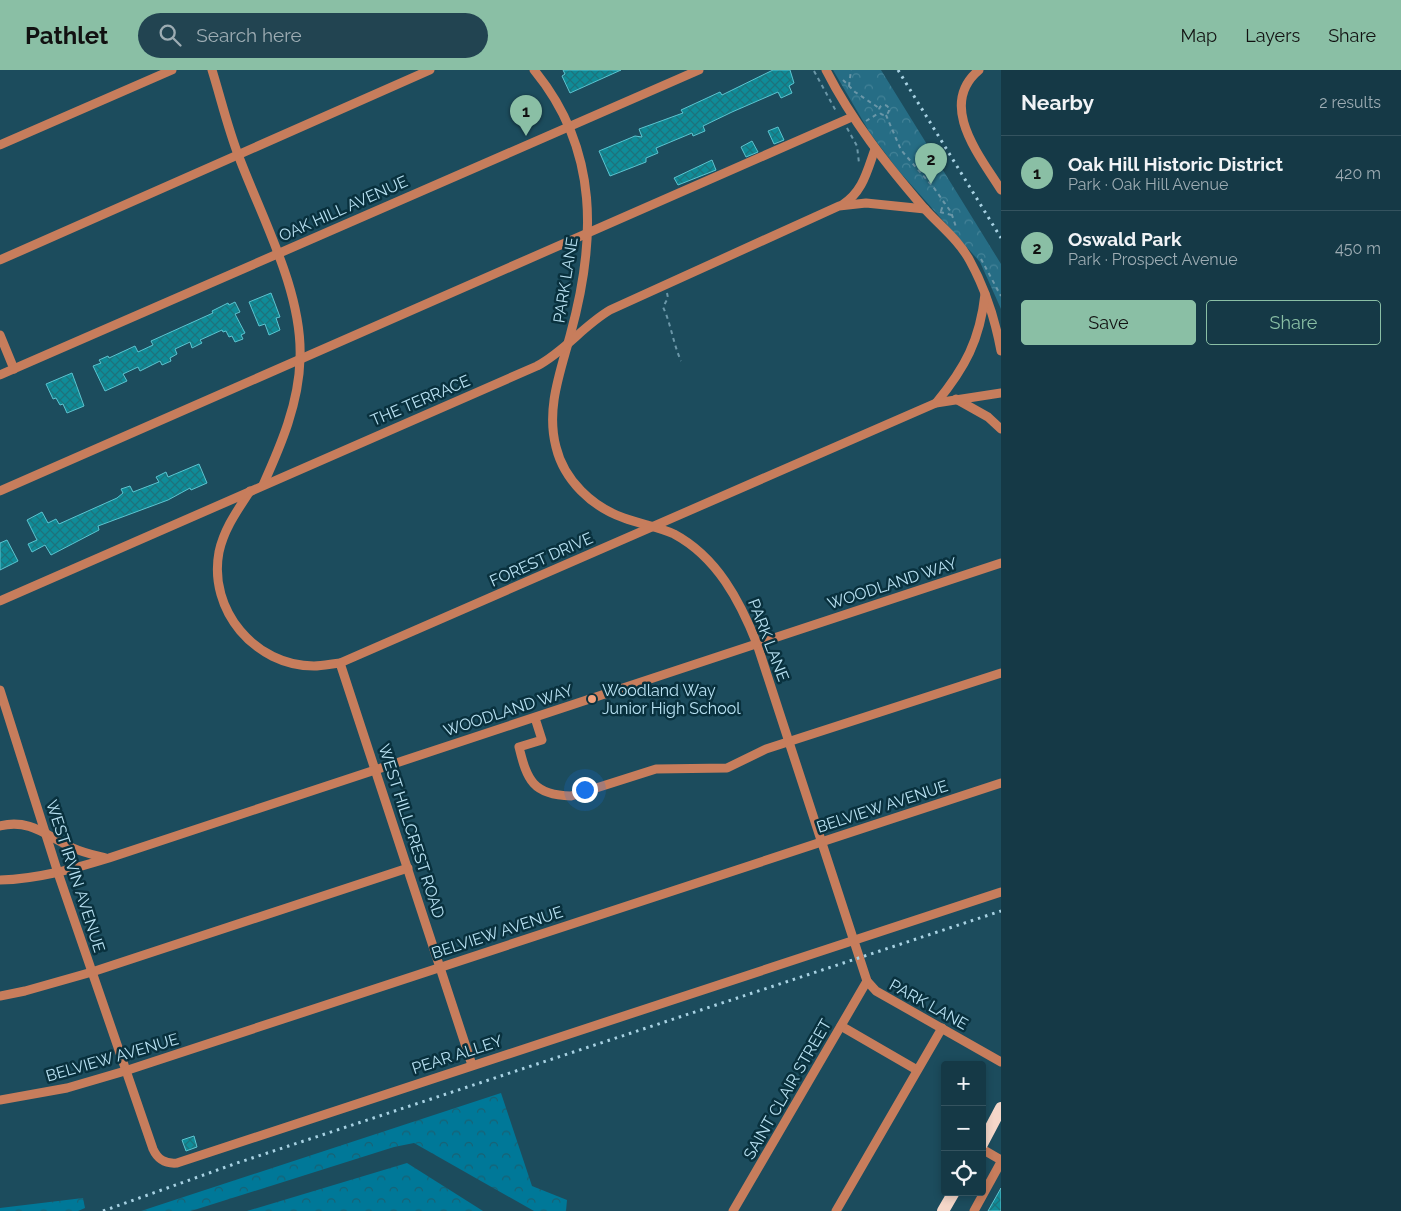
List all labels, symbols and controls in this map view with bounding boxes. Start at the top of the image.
search box [138,13,488,58]
text: Pathlet [25,21,108,50]
icon: search [156,21,184,49]
text: Search here [196,24,302,46]
text: Map [1181,25,1217,46]
text: Layers [1245,25,1300,46]
text: Share [1328,25,1376,46]
text: Nearby [1021,90,1094,115]
text: 2 results [1319,93,1381,112]
pin: 1 [510,95,542,136]
pin: 2 [915,143,947,184]
text: Oak Hill Historic District [1068,153,1283,175]
text: 1 [1033,164,1041,183]
text: 420 m [1335,164,1381,183]
street label: OAK HILL AVENUE [276,171,411,245]
text: Park · Oak Hill Avenue [1068,175,1228,194]
text: Oswald Park [1068,228,1181,250]
street label: PARK LANE [549,235,582,324]
text: 2 [1032,239,1042,258]
text: 450 m [1335,239,1381,258]
text: Park · Prospect Avenue [1068,250,1238,269]
button: Save [1021,300,1196,345]
button: Share [1206,300,1381,345]
street label: THE TERRACE [368,371,473,430]
street label: FOREST DRIVE [487,528,596,591]
street label: WOODLAND WAY [825,553,960,613]
street label: PARK LANE [744,596,793,684]
street label: WOODLAND WAY [441,680,576,740]
place label: Woodland Way Junior High School [602,681,741,718]
marker: Woodland Way Junior High School [586,693,598,705]
street label: WEST HILLCREST ROAD [374,742,449,921]
street label: BELVIEW AVENUE [814,776,951,837]
your location [572,777,598,803]
street label: WEST IRVIN AVENUE [42,798,109,955]
street label: BELVIEW AVENUE [429,902,566,963]
street label: PARK LANE [886,975,972,1034]
street label: SAINT CLAIR STREET [740,1016,835,1163]
street label: BELVIEW AVENUE [44,1029,181,1086]
street label: PEAR ALLEY [409,1031,505,1078]
map controls [941,1061,986,1196]
button: + [941,1061,986,1106]
button: − [941,1106,986,1151]
button: locate [941,1151,986,1196]

